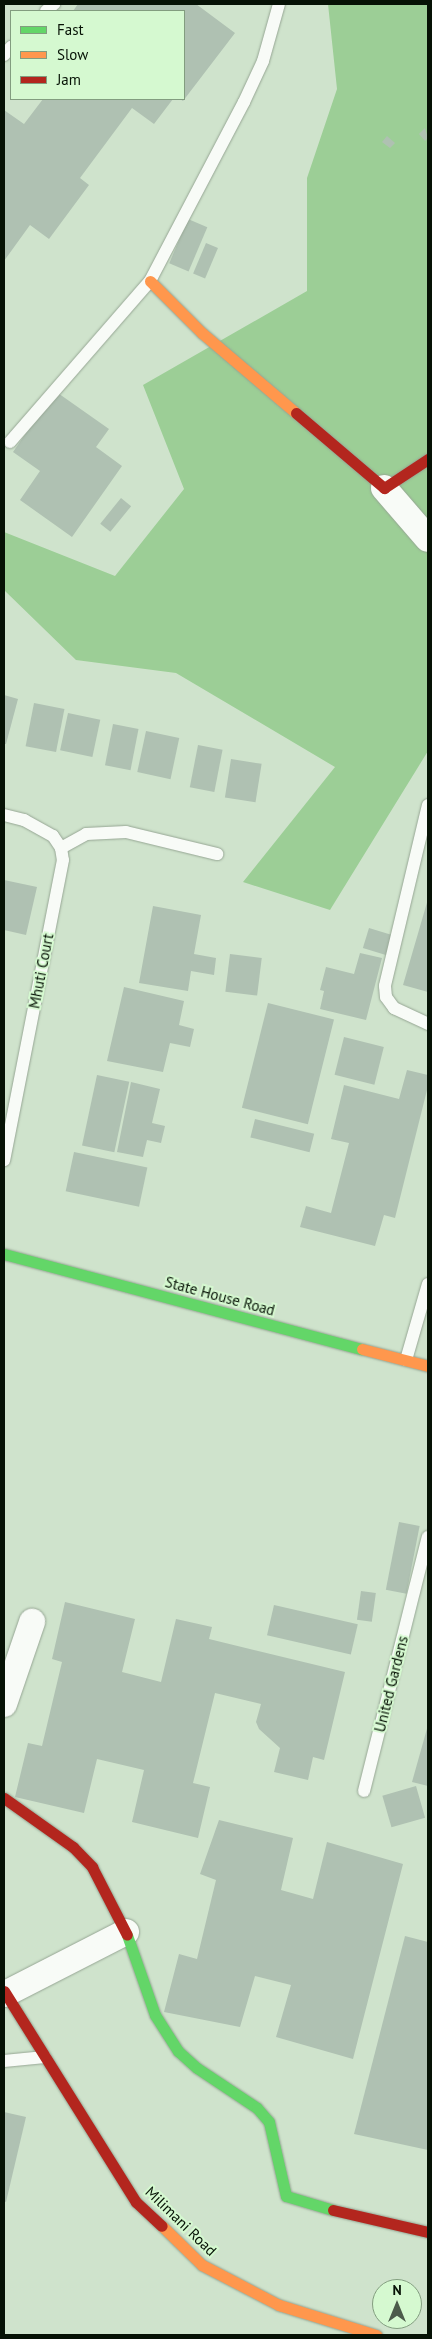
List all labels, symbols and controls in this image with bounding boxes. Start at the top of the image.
legend [10,10,185,100]
text: Fast [57,20,84,39]
text: Slow [57,45,88,64]
text: Jam [57,70,81,89]
street label: Mhuti Court [25,932,57,1010]
street label: State House Road [163,1273,277,1319]
street label: United Gardens [370,1634,412,1734]
street label: Milimani Road [142,2183,220,2259]
north arrow [372,2279,422,2329]
text: N [392,2281,402,2299]

